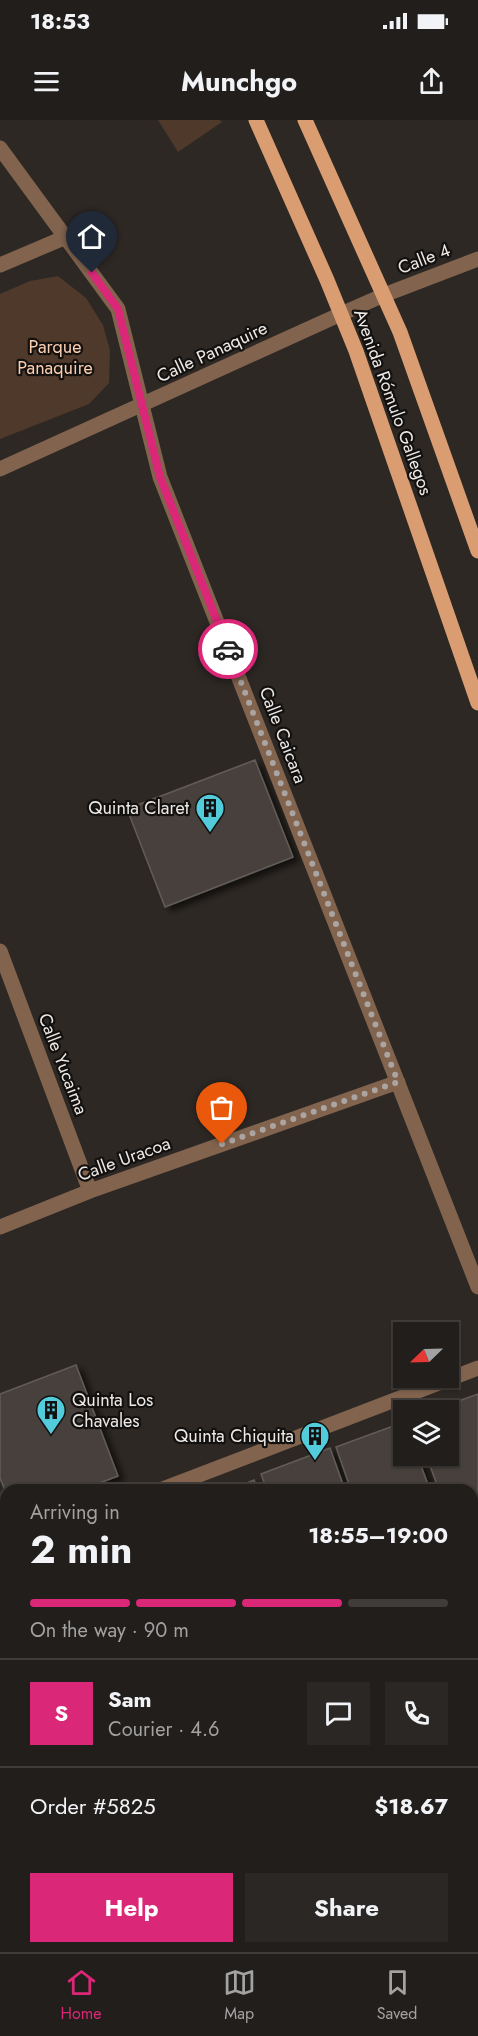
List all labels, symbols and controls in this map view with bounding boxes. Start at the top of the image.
text: 18:53 [30,5,90,37]
text: Munchgo [181,62,297,101]
icon: menu [30,65,63,98]
icon: share [415,65,448,98]
pin [66,211,117,273]
icon: home [75,220,108,253]
street label: Calle 4 [394,237,454,281]
street label: Avenida Rómulo Gallegos [347,305,439,499]
street label: Calle Panaquire [152,315,272,389]
park label: Parque Panaquire [17,334,93,381]
courier [198,619,258,679]
icon: car [212,633,245,666]
street label: Calle Caicara [253,683,313,787]
building icon: Quinta Claret [194,792,226,834]
place label: Quinta Claret [88,795,190,821]
street label: Calle Yucaima [32,1010,94,1118]
pin [196,1082,247,1144]
icon: bag [205,1091,238,1124]
street label: Calle Uracoa [74,1130,174,1188]
north arrow [393,1322,459,1388]
map controls [393,1322,459,1466]
place label: Quinta Los Chavales [72,1387,153,1434]
building icon: Quinta Los Chavales [35,1394,67,1436]
button: layers [393,1400,459,1466]
building icon: Quinta Chiquita [299,1420,331,1462]
place label: Quinta Chiquita [174,1423,294,1449]
text: Arriving in [30,1498,120,1527]
text: 18:55–19:00 [308,1519,448,1551]
text: 2 min [30,1521,132,1578]
text: On the way · 90 m [30,1616,189,1645]
button: chat [307,1682,370,1745]
button: phone [385,1682,448,1745]
text: Sam [108,1683,152,1715]
text: S [55,1697,68,1729]
text: Courier · 4.6 [108,1715,220,1744]
text: Order #5825 [30,1790,156,1822]
text: $18.67 [375,1790,448,1822]
button: Help [30,1873,233,1942]
button: Share [245,1873,448,1942]
tab: Home [61,1966,101,2025]
tab: Map [223,1966,256,2025]
tab: Saved [377,1966,417,2025]

